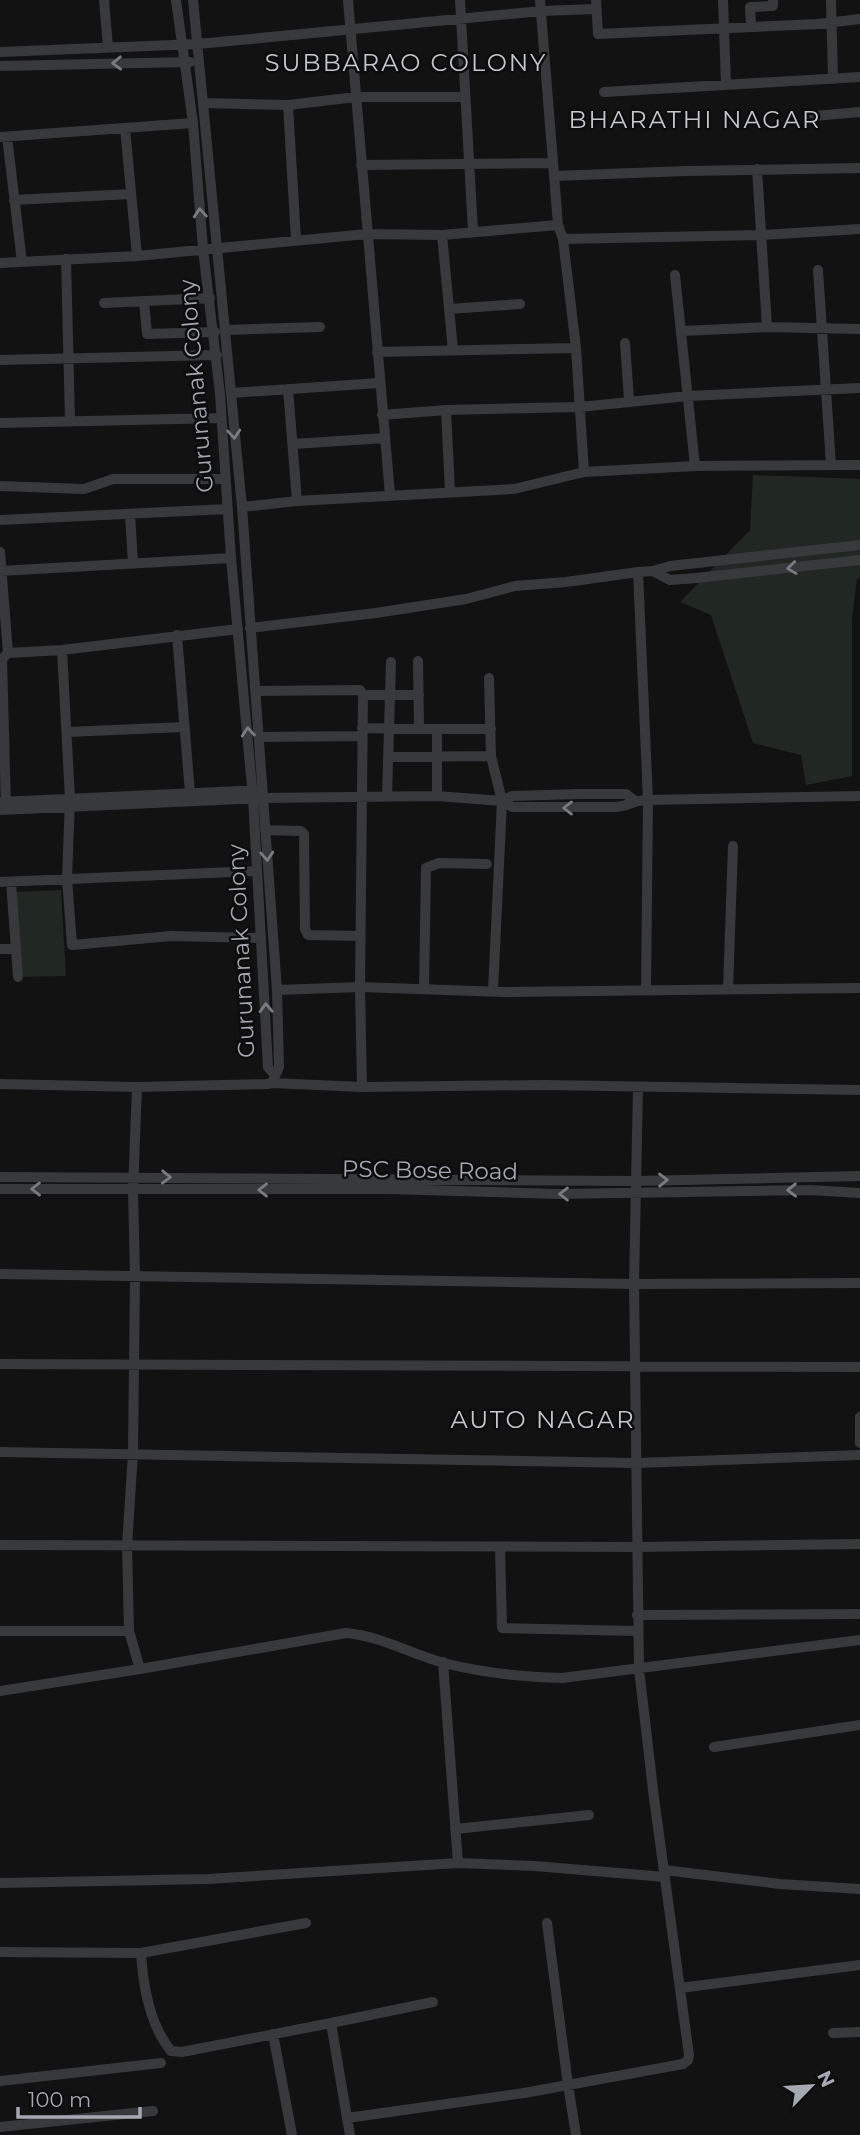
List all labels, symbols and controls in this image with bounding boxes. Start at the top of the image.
district label: SUBBARAO COLONY [265,48,547,77]
one-way arrow [111,55,122,71]
district label: BHARATHI NAGAR [569,105,821,134]
one-way arrow [193,207,208,218]
street label: Gurunanak Colony [173,278,219,494]
one-way arrow [226,429,241,440]
one-way arrow [786,561,798,576]
one-way arrow [240,726,255,738]
one-way arrow [562,800,573,816]
street label: Gurunanak Colony [221,843,261,1059]
one-way arrow [259,851,274,862]
one-way arrow [258,1002,273,1013]
street label: PSC Bose Road [342,1154,518,1186]
one-way arrow [161,1169,172,1185]
one-way arrow [658,1172,669,1188]
one-way arrow [30,1181,41,1197]
one-way arrow [258,1182,268,1198]
one-way arrow [786,1183,797,1198]
one-way arrow [559,1186,569,1202]
district label: AUTO NAGAR [450,1405,636,1434]
north arrow [776,2051,846,2121]
text: N [812,2067,840,2091]
scale bar [18,2076,140,2120]
text: 100 m [28,2087,91,2112]

